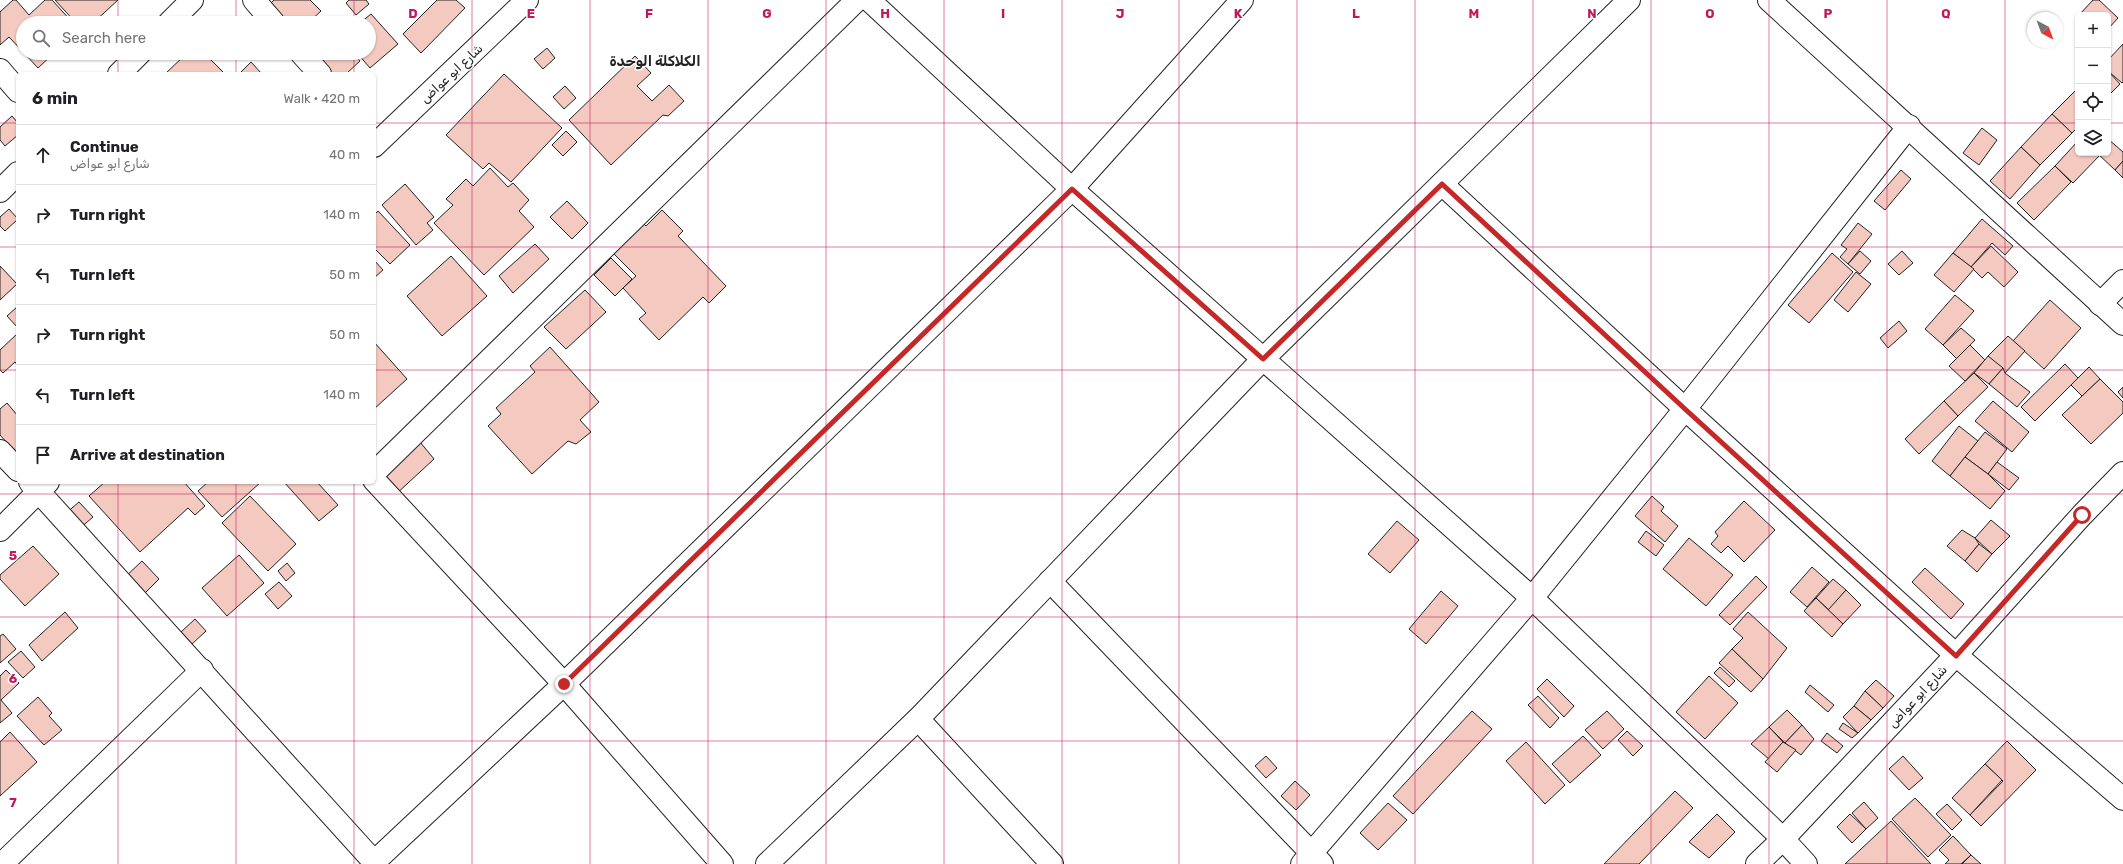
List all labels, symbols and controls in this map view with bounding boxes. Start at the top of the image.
text: D [408,6,418,21]
text: E [527,6,535,21]
text: F [645,6,653,21]
text: G [762,6,772,21]
text: H [880,6,890,21]
text: I [1001,6,1005,21]
text: J [1116,6,1124,21]
text: K [1234,6,1243,21]
text: L [1352,6,1360,21]
text: M [1469,6,1479,21]
text: N [1587,6,1597,21]
text: O [1705,6,1715,21]
text: P [1824,6,1833,21]
text: Q [1941,6,1951,21]
north arrow [2027,12,2063,48]
map controls [2075,12,2111,156]
button: + [2075,12,2111,48]
search box [16,16,376,60]
icon: search [30,27,52,49]
text: Search here [62,29,146,47]
street label: شارع ابو عواض [417,41,487,108]
button: − [2075,48,2111,84]
district label: الكلاكلة الوحدة [609,53,701,70]
button: locate [2075,84,2111,120]
text: 6 min [32,88,78,108]
text: Walk · 420 m [284,91,360,106]
button: layers [2075,120,2111,156]
text: Continue [70,138,139,156]
icon: ahead [32,144,54,166]
text: 40 m [329,147,360,162]
text: شارع ابو عواض [70,156,150,171]
icon: right [32,204,54,226]
text: Turn right [70,206,145,224]
text: 140 m [323,207,360,222]
icon: left [32,264,54,286]
text: Turn left [70,266,135,284]
text: 50 m [329,267,360,282]
icon: right [32,324,54,346]
text: Turn right [70,326,145,344]
text: 50 m [329,327,360,342]
icon: left [32,384,54,406]
text: Turn left [70,386,135,404]
text: 140 m [323,387,360,402]
icon: arrive [32,444,54,466]
text: Arrive at destination [70,446,225,464]
route start [2073,506,2091,524]
text: 5 [9,548,17,563]
street label: شارع ابو عواض [1885,662,1952,732]
text: 6 [9,671,18,686]
route end [555,675,573,693]
text: 7 [9,795,17,810]

